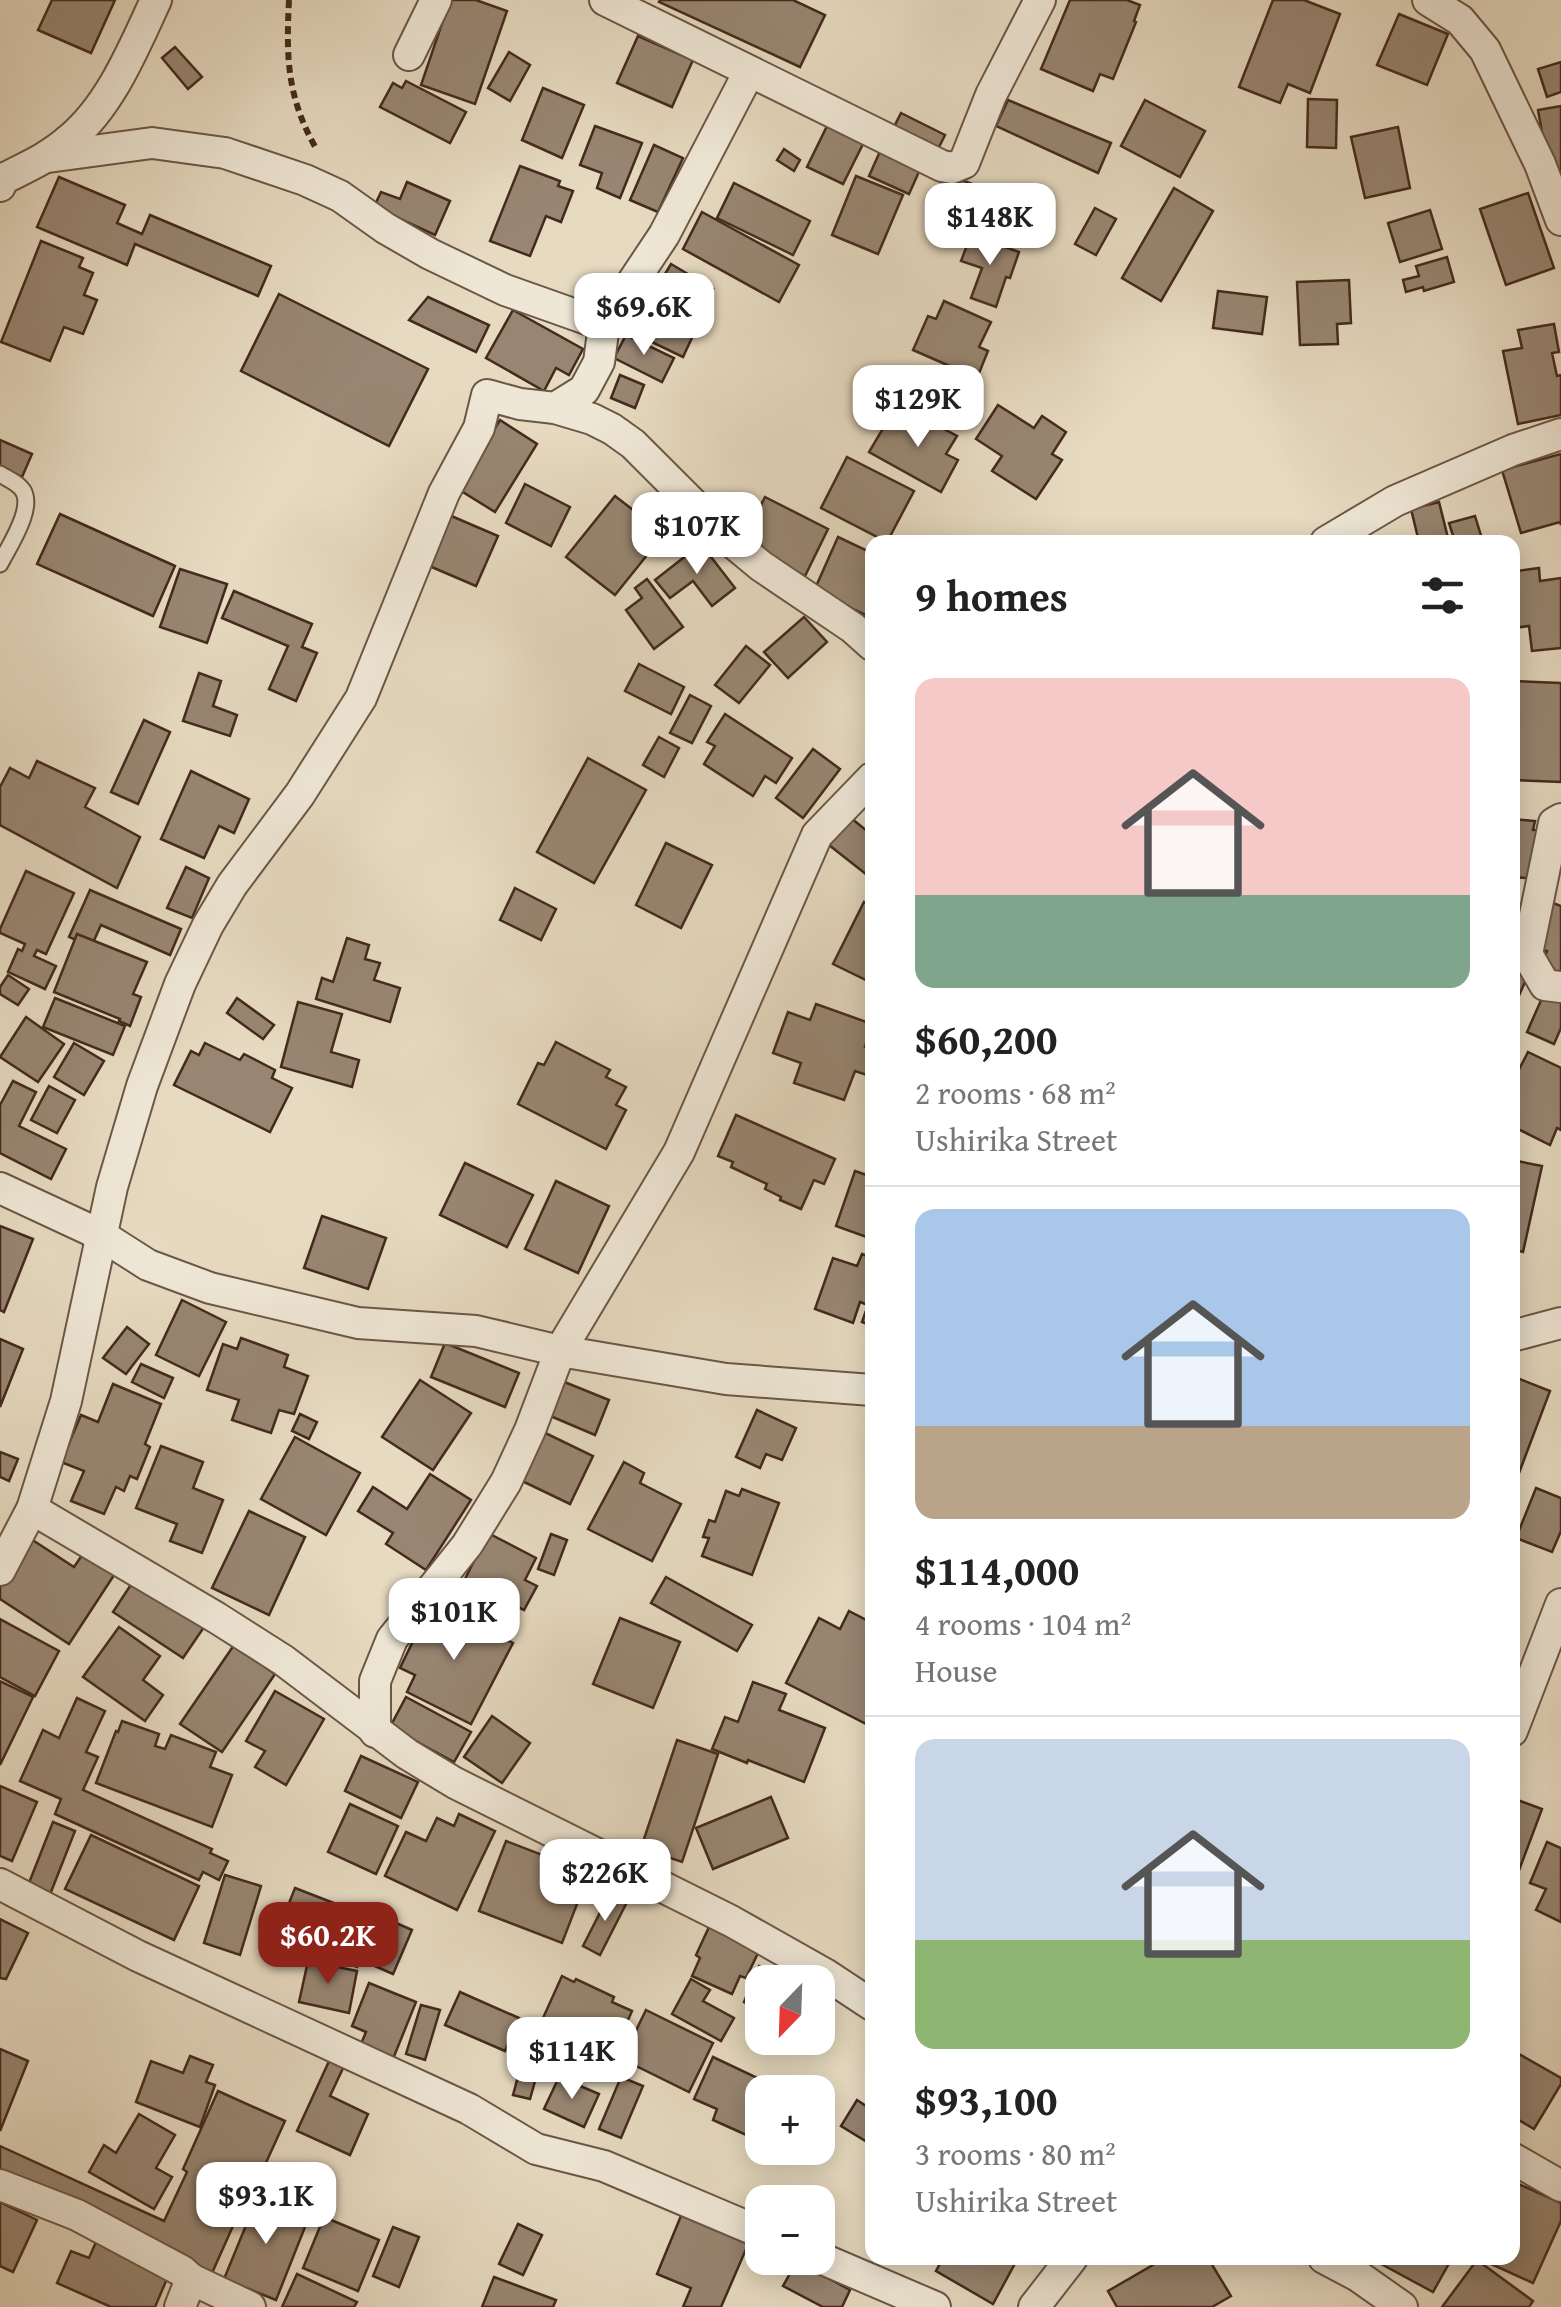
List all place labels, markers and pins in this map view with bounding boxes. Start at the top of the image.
pin: $148K [920,183,1060,268]
pin: $69.6K [563,273,725,358]
pin: $129K [848,365,988,450]
pin: $107K [627,492,767,577]
pin: $101K [384,1578,524,1663]
pin: $226K [535,1839,675,1924]
pin: $60.2K [247,1902,409,1987]
pin: $114K [502,2017,642,2102]
pin: $93.1K [185,2162,347,2247]

